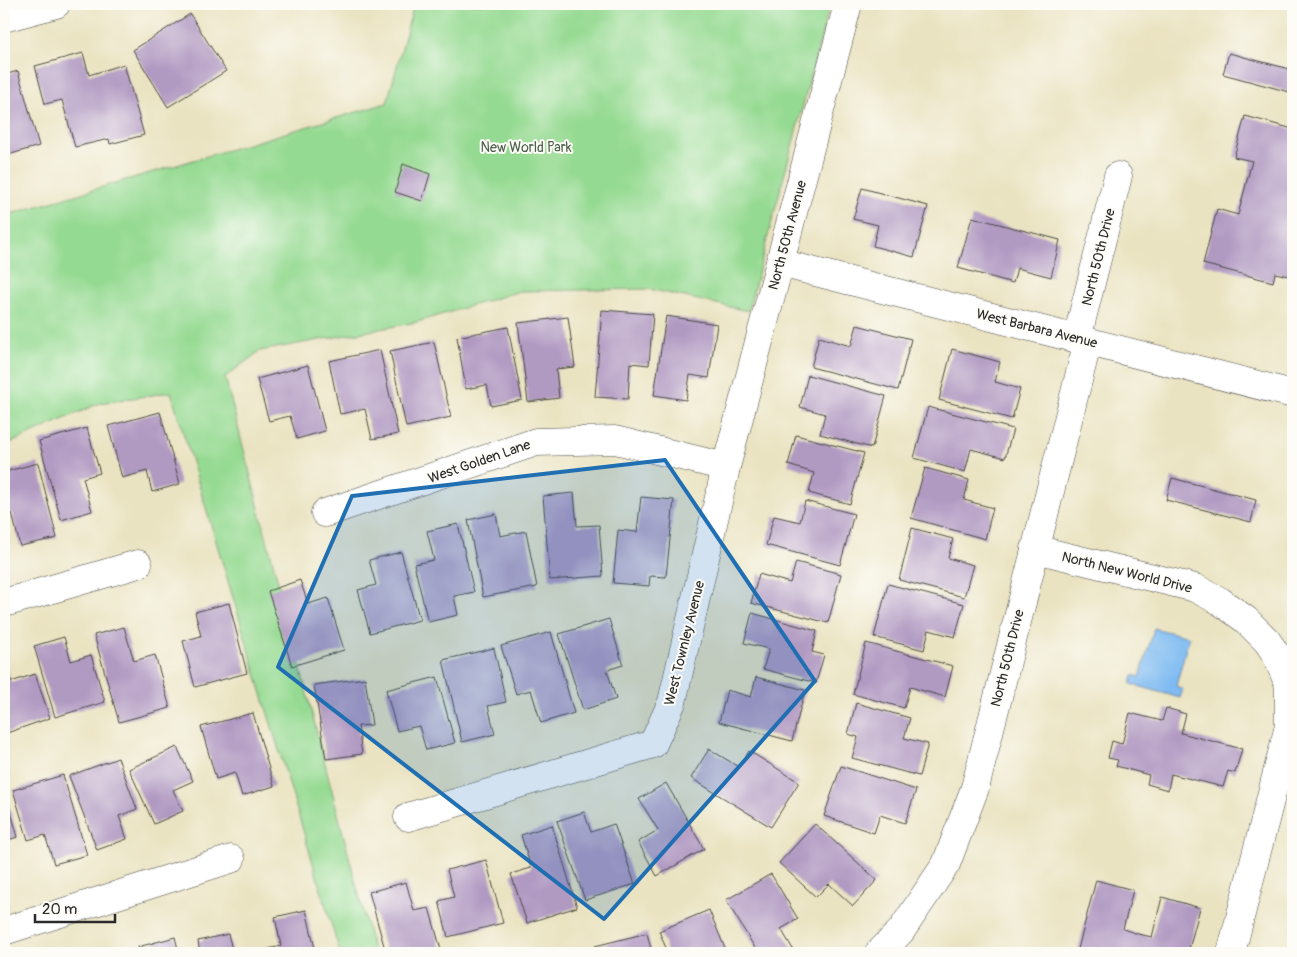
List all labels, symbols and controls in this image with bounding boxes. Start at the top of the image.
park label: New World Park [480,139,572,156]
street label: North 50th Avenue [765,178,810,292]
street label: North 50th Drive [1078,207,1119,307]
street label: West Barbara Avenue [975,305,1099,352]
street label: West Golden Lane [426,436,533,487]
street label: North New World Drive [1060,548,1194,597]
street label: West Townley Avenue [661,579,708,707]
street label: North 50th Drive [987,608,1028,708]
scale bar [35,892,115,924]
text: 20 m [42,900,77,919]

